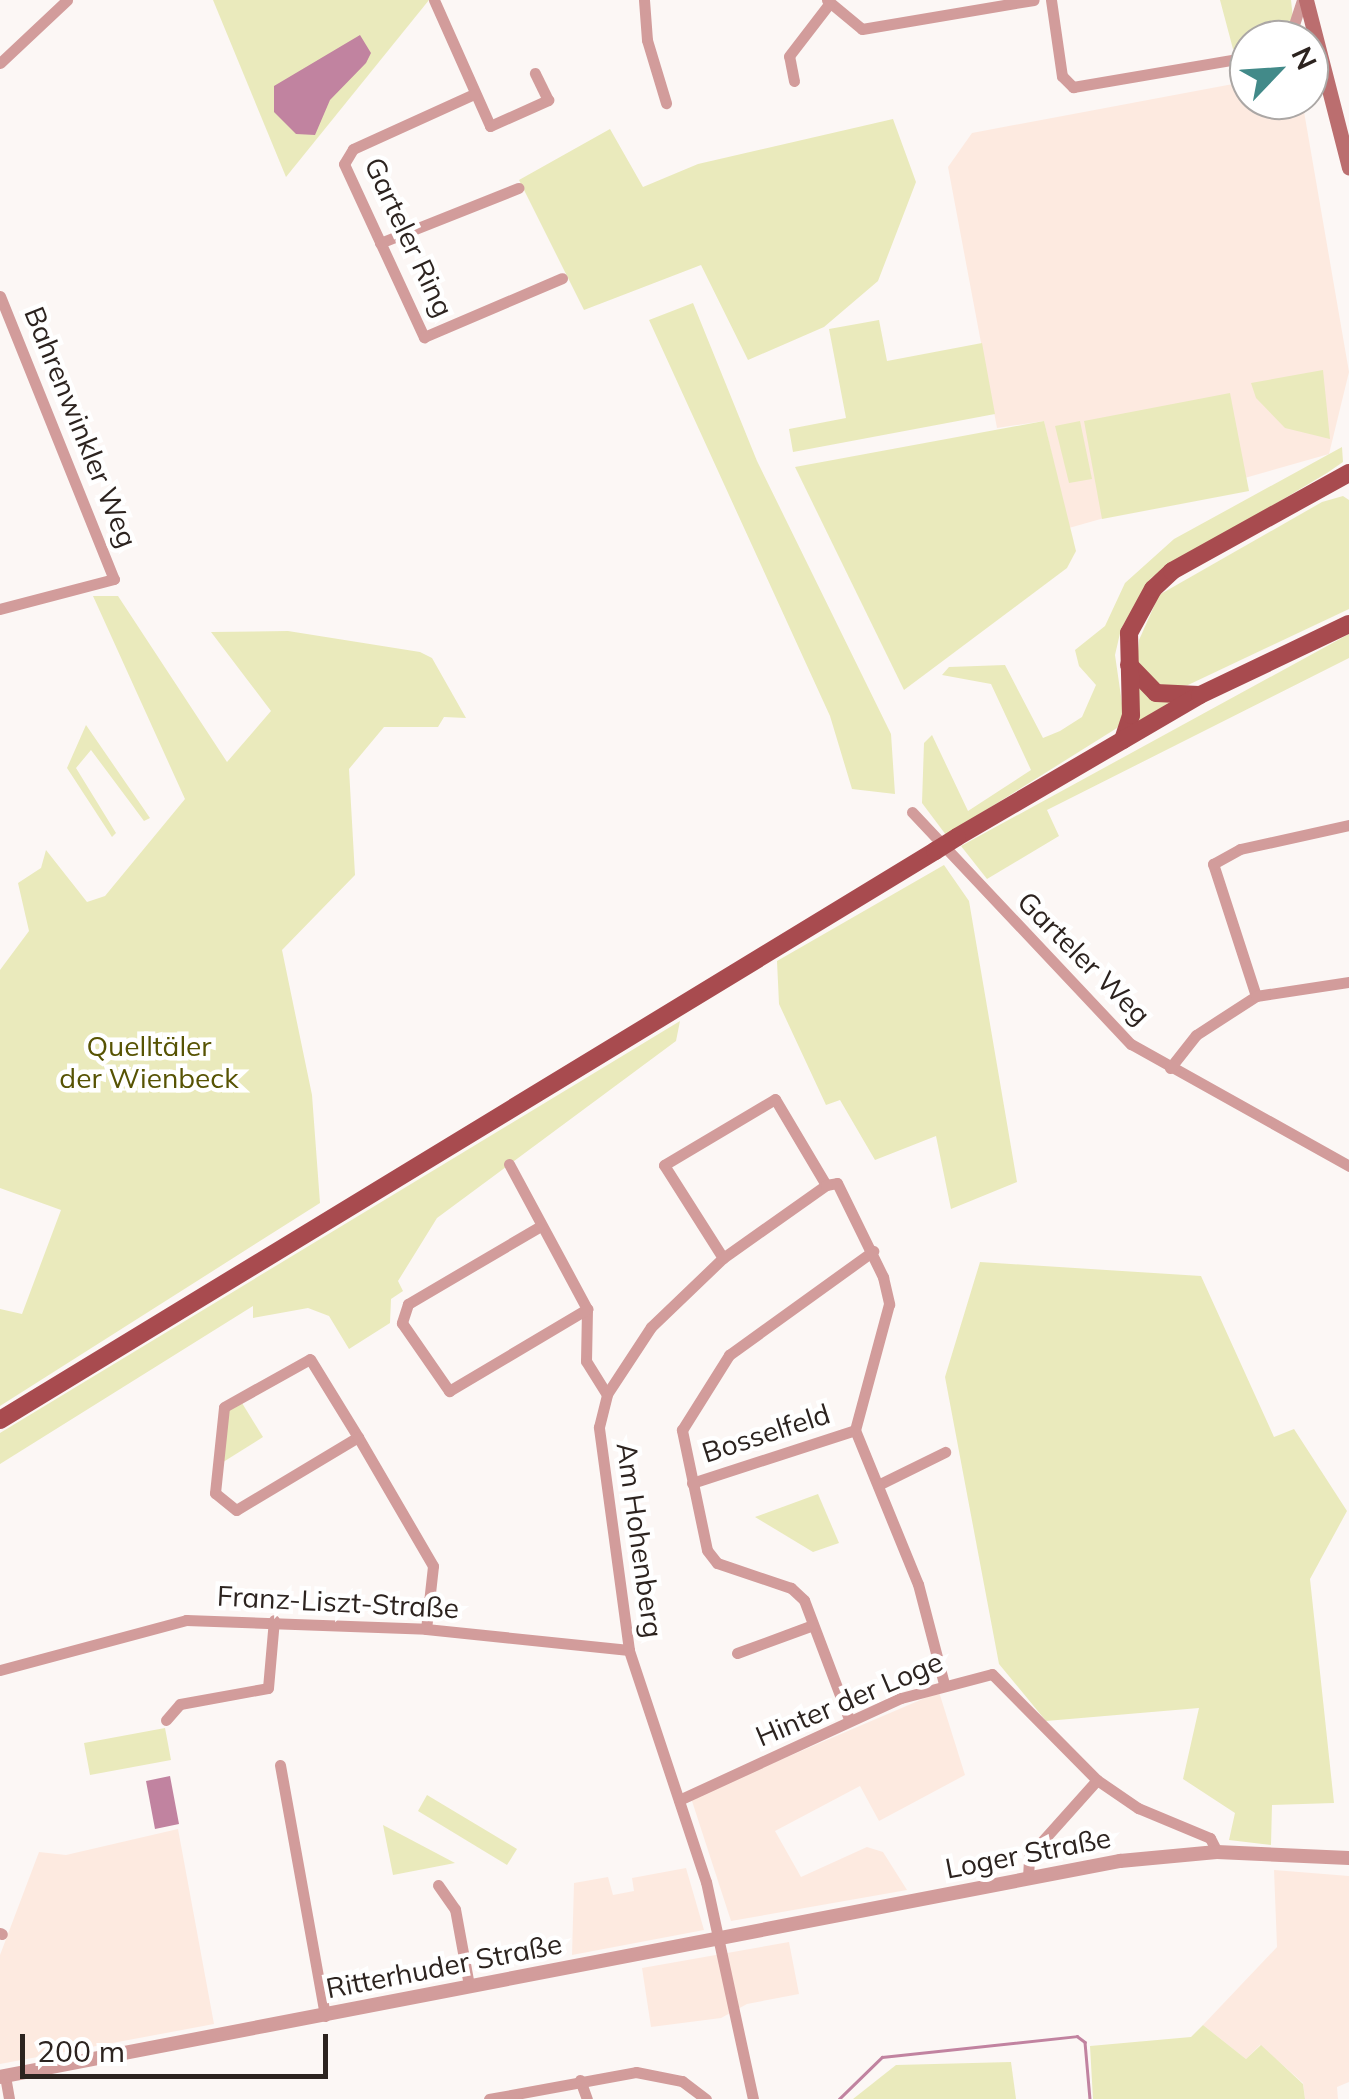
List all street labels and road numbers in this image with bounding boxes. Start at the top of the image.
street label: Garteler Ring [357,152,461,322]
street label: Bahrenwinkler Weg [17,302,145,552]
street label: Garteler Weg [1011,885,1157,1031]
street label: Bosselfeld [698,1397,834,1469]
street label: Am Hohenberg [610,1440,670,1640]
street label: Franz-Liszt-Straße [216,1579,460,1625]
street label: Hinter der Loge [751,1645,947,1753]
street label: Loger Straße [942,1821,1114,1885]
street label: Ritterhuder Straße [323,1927,565,2005]

